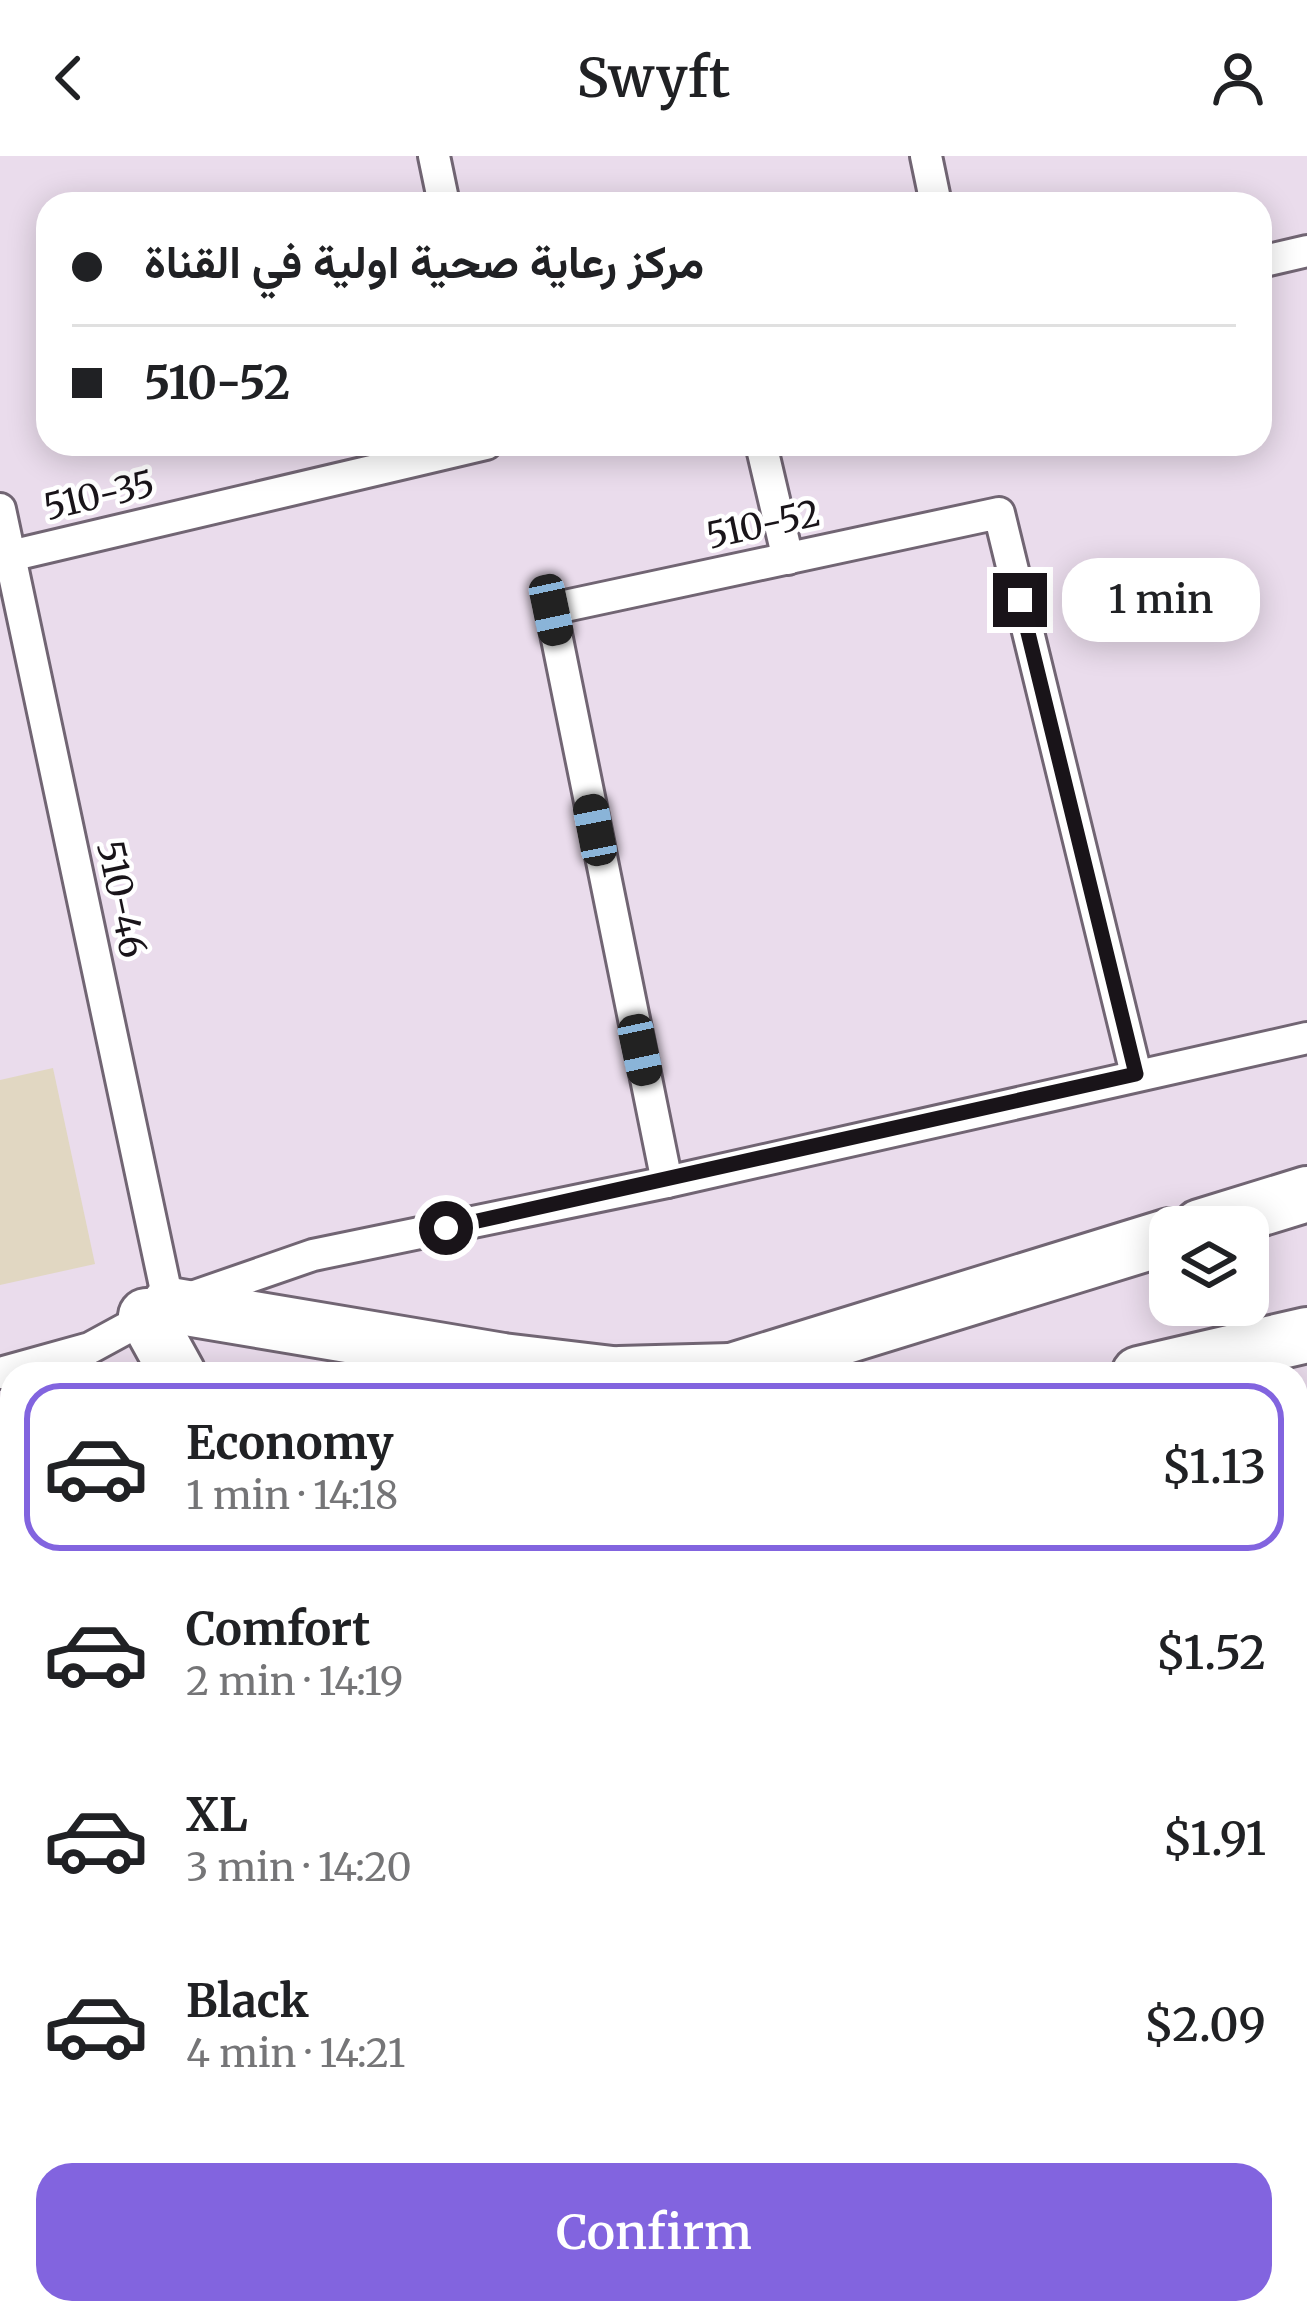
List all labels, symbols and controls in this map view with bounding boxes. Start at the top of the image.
text: Swyft [577,44,730,112]
icon: back [36,45,102,111]
icon: person [1205,45,1271,111]
text: مركز رعاية صحية اولية في القناة [144,234,704,290]
text: 510-52 [144,355,290,411]
street label: 510-35 [39,461,159,530]
street label: 510-52 [702,491,824,558]
callout: 1 min [1062,558,1260,642]
car [526,571,576,649]
route end [993,573,1047,627]
text: 1 min [1109,575,1213,624]
car [570,791,620,869]
street label: 510-46 [87,836,156,962]
car [615,1011,665,1089]
route start [419,1201,473,1255]
map controls [1149,1206,1269,1326]
button: layers [1149,1206,1269,1326]
icon: car [42,1413,150,1521]
text: Economy [186,1415,394,1471]
text: $1.13 [1161,1439,1266,1495]
text: 1 min · 14:18 [186,1471,398,1520]
icon: car [42,1599,150,1707]
text: Comfort [186,1601,370,1657]
text: $1.52 [1156,1625,1266,1681]
text: 2 min · 14:19 [186,1657,403,1706]
icon: car [42,1785,150,1893]
text: XL [186,1787,248,1843]
text: $1.91 [1163,1811,1266,1867]
text: 3 min · 14:20 [186,1843,412,1892]
icon: car [42,1971,150,2079]
text: Black [186,1973,309,2029]
text: $2.09 [1144,1997,1266,2053]
text: 4 min · 14:21 [186,2029,405,2078]
button: Confirm [36,2163,1272,2301]

